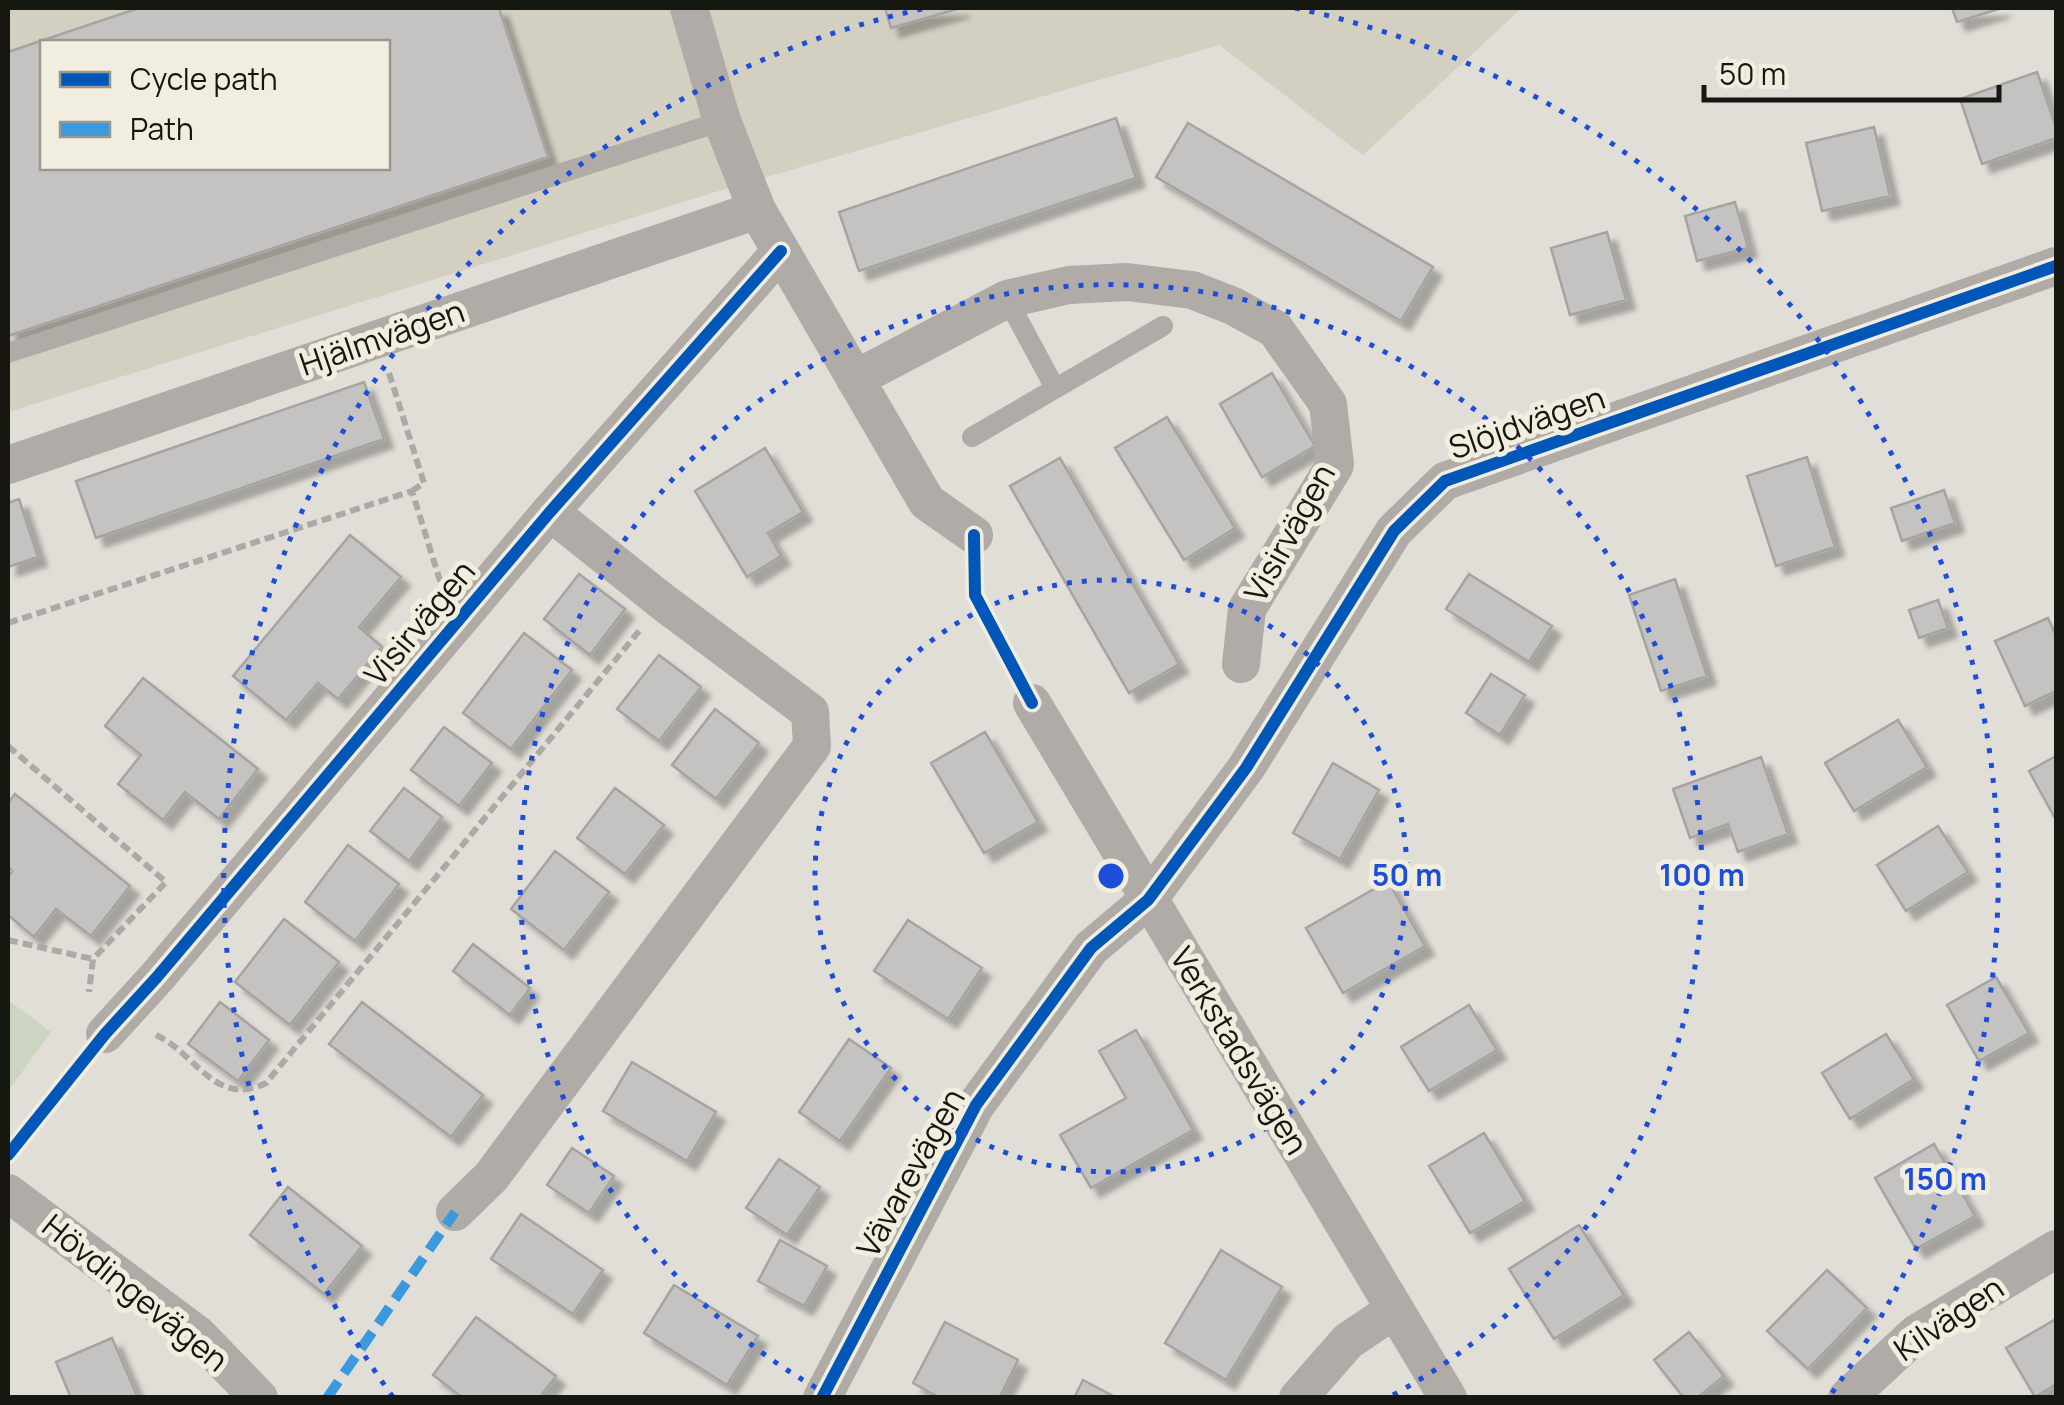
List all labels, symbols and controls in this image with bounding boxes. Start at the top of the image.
legend [40,40,390,170]
scale bar [1704,40,1999,102]
text: 50 m [1719,53,1786,94]
text: Cycle path [130,58,278,99]
text: Path [130,108,194,149]
street label: Hjälmvägen [293,288,470,386]
street label: Slöjdvägen [1443,375,1611,469]
street label: Visirvägen [1233,456,1345,609]
street label: Visirvägen [354,550,485,694]
text: 50 m [1372,854,1442,895]
text: 100 m [1659,854,1745,895]
centre of rings [1093,858,1129,894]
street label: Verkstadsvägen [1160,938,1319,1163]
street label: Vävarevägen [846,1080,975,1265]
text: 150 m [1903,1158,1987,1199]
street label: Hövdingevägen [33,1204,238,1381]
street label: Kilvägen [1885,1265,2012,1371]

